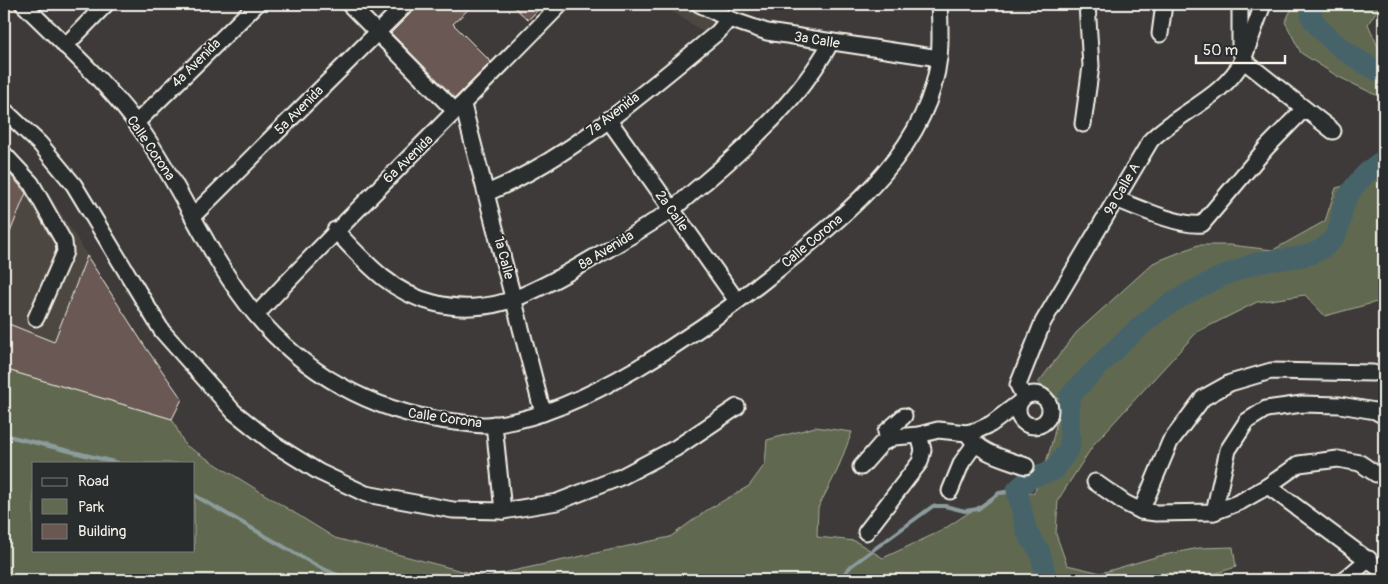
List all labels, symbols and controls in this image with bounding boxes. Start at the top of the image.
street label: 3a Calle [793,28,841,52]
scale bar [1196,32,1284,64]
street label: 4a Avenida [168,35,224,91]
text: 50 m [1203,41,1238,60]
street label: 5a Avenida [271,82,327,138]
street label: 7a Avenida [583,89,643,139]
street label: Calle Corona [123,112,179,184]
street label: 6a Avenida [380,131,436,187]
street label: 9a Calle A [1100,160,1144,218]
street label: 2a Calle [652,187,692,235]
street label: Calle Corona [778,211,846,271]
street label: 8a Avenida [575,227,637,273]
street label: 1a Calle [490,235,518,281]
street label: Calle Corona [407,404,483,432]
legend [32,462,195,552]
text: Road [78,472,109,491]
text: Park [78,498,105,517]
text: Building [78,522,126,541]

